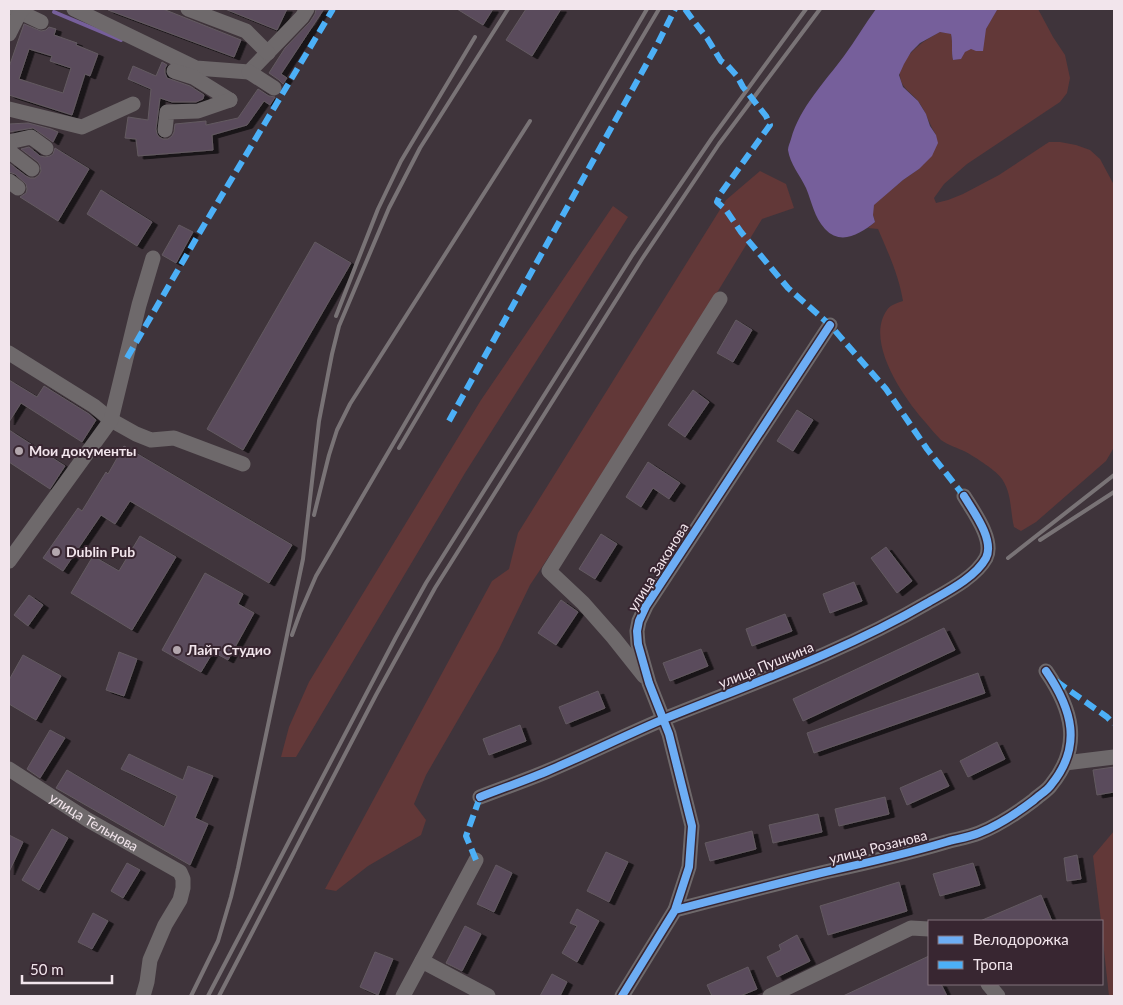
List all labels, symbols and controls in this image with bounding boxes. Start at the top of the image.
place label: Мои документы [29,442,136,459]
marker: Мои документы [13,445,25,457]
street label: улица Законова [624,519,692,614]
place label: Dublin Pub [66,543,135,560]
marker: Dublin Pub [50,546,62,558]
street label: улица Пушкина [716,638,816,691]
place label: Лайт Студио [186,641,271,658]
marker: Лайт Студио [171,644,183,656]
street label: улица Тельнова [46,788,141,855]
street label: улица Розанова [827,826,929,867]
legend [928,920,1103,985]
text: Велодорожка [973,930,1069,948]
scale bar [22,952,112,984]
text: Тропа [973,955,1013,973]
text: 50 m [30,960,64,978]

